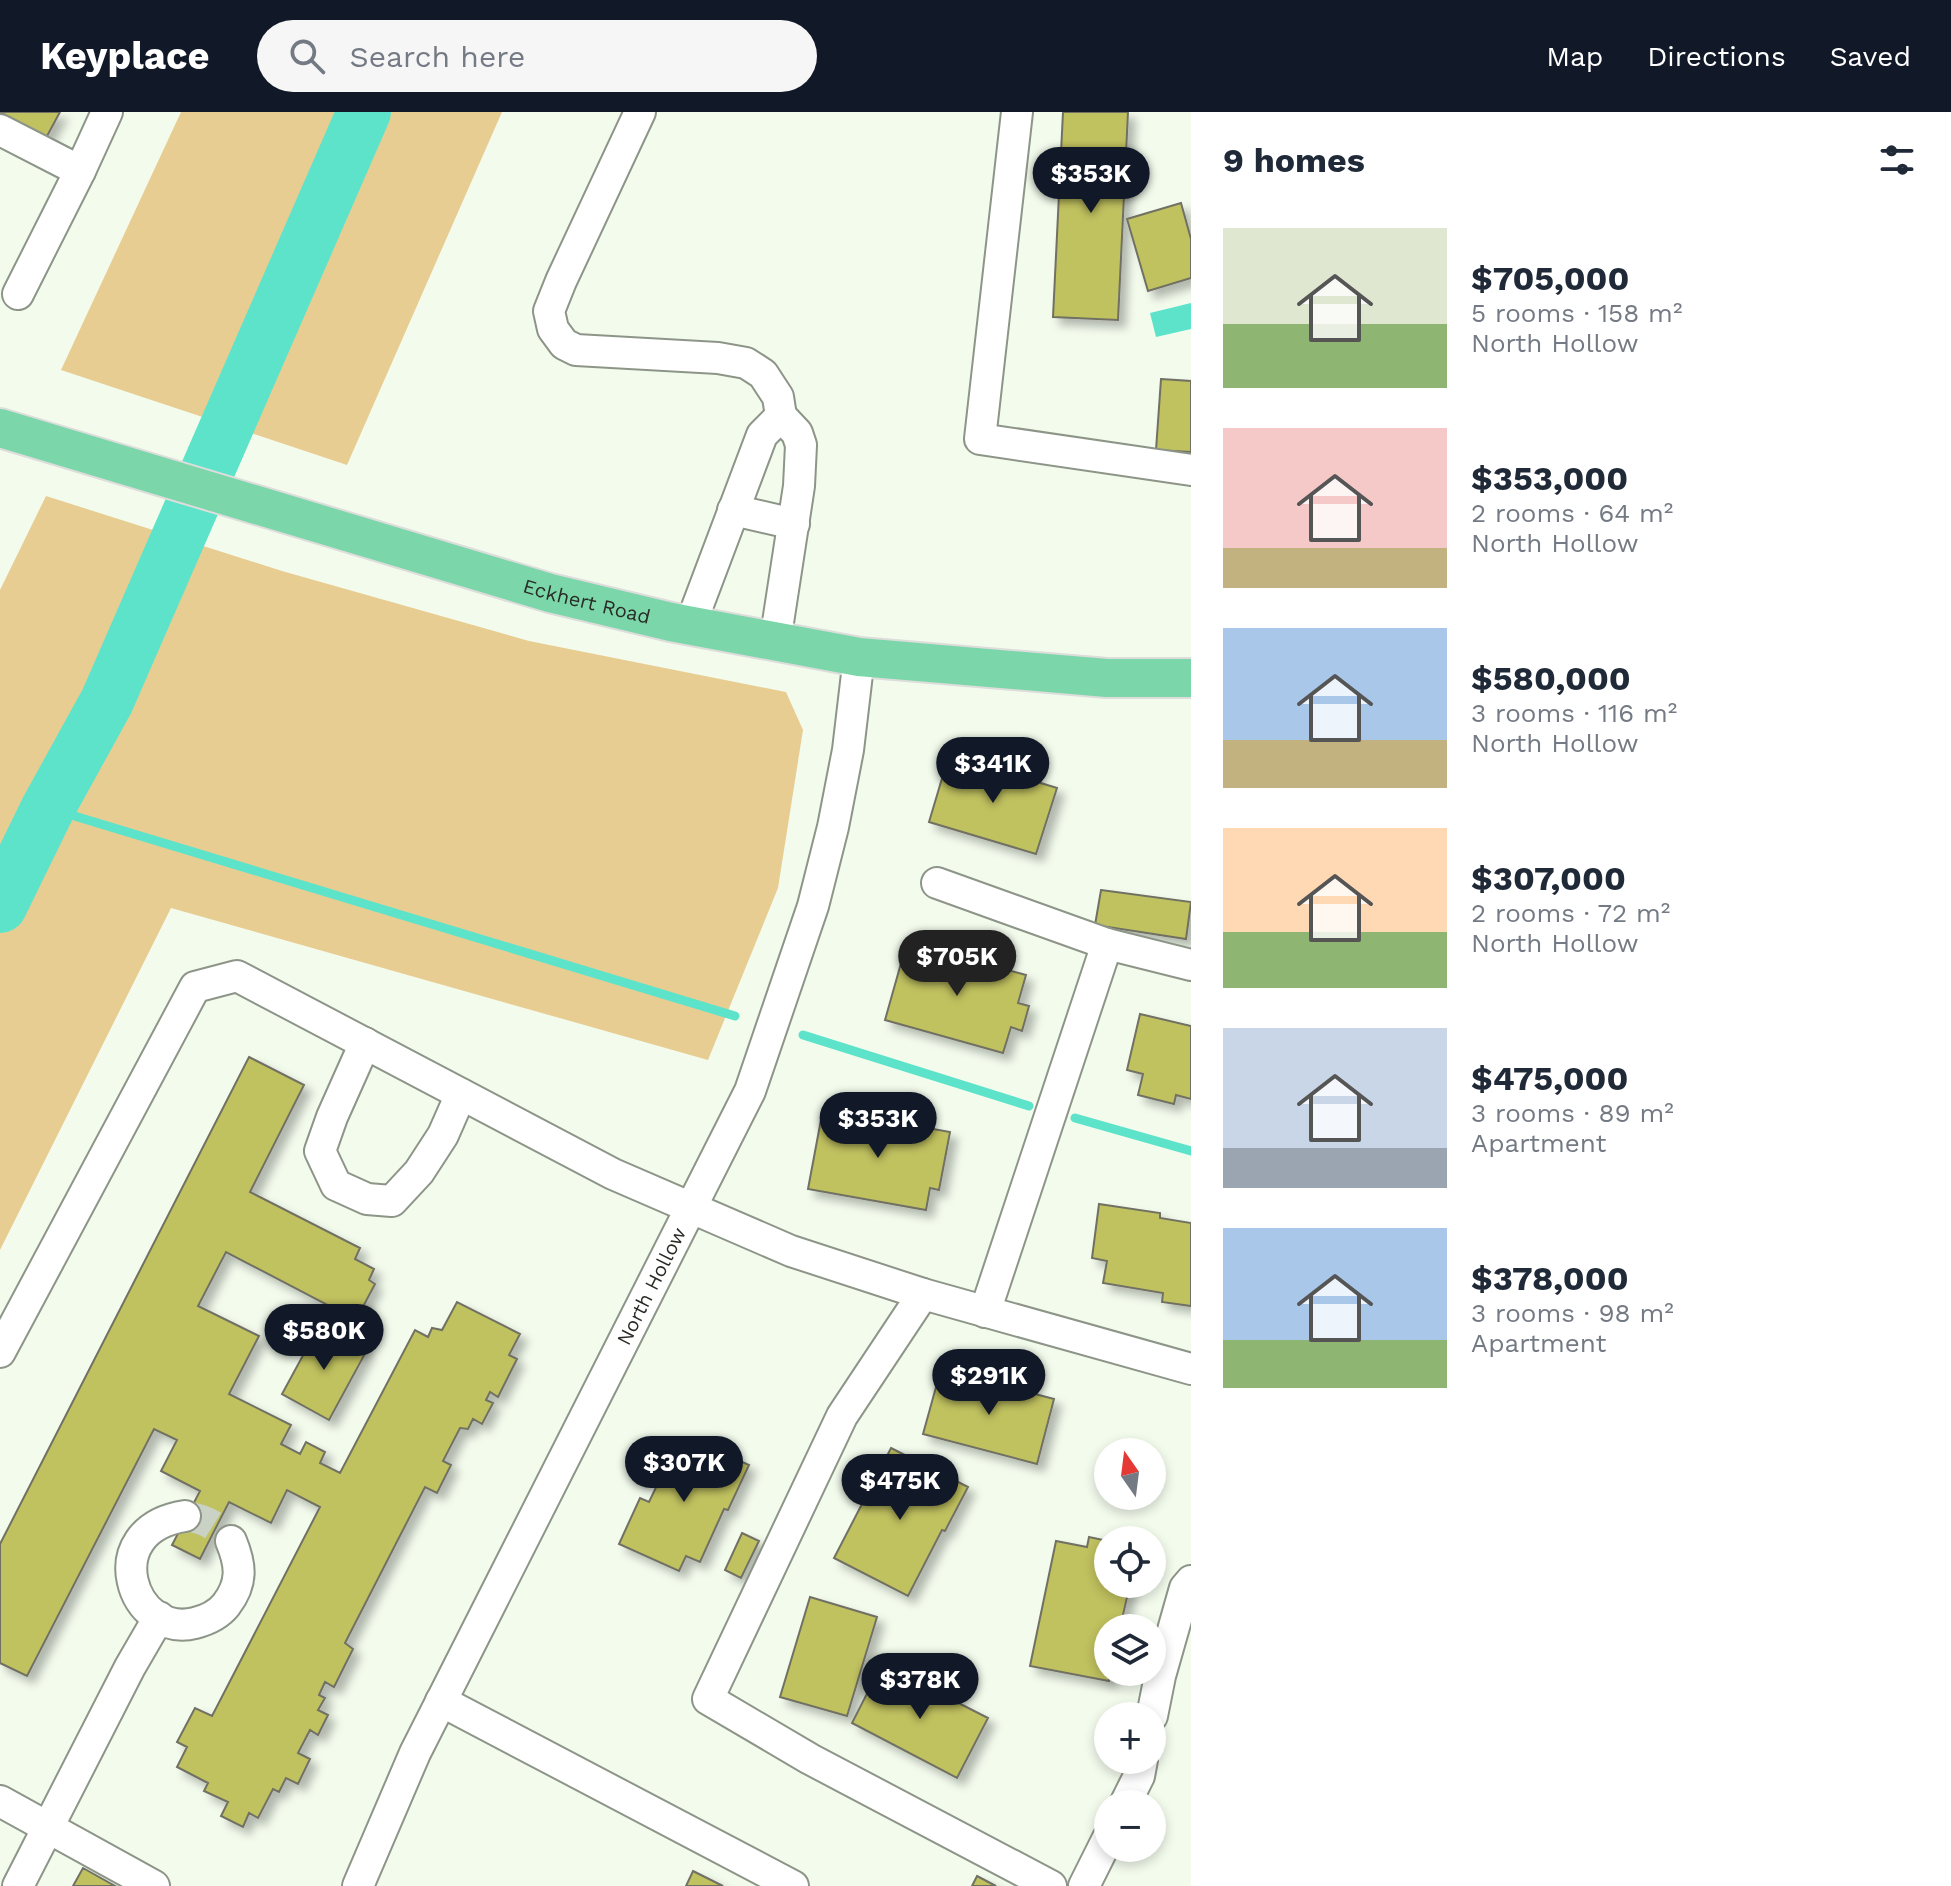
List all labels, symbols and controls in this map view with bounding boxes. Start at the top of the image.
search box [257,20,817,92]
text: Keyplace [40,34,209,78]
icon: search [285,34,329,78]
text: Search here [349,39,525,74]
text: Map [1546,40,1603,73]
text: Directions [1647,40,1786,73]
text: Saved [1830,40,1911,73]
icon: filters [1875,138,1919,182]
text: 9 homes [1223,140,1365,180]
pin: $353K [1035,147,1147,215]
text: $353K [1051,158,1131,188]
text: $705,000 [1471,258,1629,298]
icon: home [1287,260,1383,356]
text: 5 rooms · 158 m² [1471,298,1682,328]
text: North Hollow [1471,328,1638,358]
text: $353,000 [1471,458,1628,498]
icon: home [1287,460,1383,556]
text: 2 rooms · 64 m² [1471,498,1673,528]
text: North Hollow [1471,528,1638,558]
street label: Eckhert Road [520,574,653,629]
text: $580,000 [1471,658,1631,698]
icon: home [1287,660,1383,756]
text: 3 rooms · 116 m² [1471,698,1677,728]
text: North Hollow [1471,728,1638,758]
pin: $341K [937,737,1049,805]
text: $341K [954,748,1032,778]
text: $307,000 [1471,858,1626,898]
icon: home [1287,860,1383,956]
text: 2 rooms · 72 m² [1471,898,1670,928]
text: North Hollow [1471,928,1638,958]
pin: $705K [901,930,1013,998]
text: $705K [916,941,998,971]
text: $475,000 [1471,1058,1628,1098]
icon: home [1287,1060,1383,1156]
pin: $353K [822,1092,934,1160]
text: 3 rooms · 89 m² [1471,1098,1674,1128]
text: $353K [838,1103,918,1133]
text: Apartment [1471,1128,1607,1158]
street label: North Hollow [611,1223,691,1349]
text: $378,000 [1471,1258,1629,1298]
icon: home [1287,1260,1383,1356]
text: 3 rooms · 98 m² [1471,1298,1674,1328]
pin: $580K [268,1304,380,1372]
text: $580K [283,1315,365,1345]
text: Apartment [1471,1328,1607,1358]
pin: $291K [933,1349,1045,1417]
text: $291K [950,1360,1028,1390]
pin: $307K [628,1436,740,1504]
north arrow [1094,1438,1166,1510]
map controls [1094,1438,1166,1862]
text: $307K [643,1447,725,1477]
pin: $475K [844,1454,956,1522]
text: $475K [860,1465,940,1495]
button: locate [1094,1526,1166,1598]
button: layers [1094,1614,1166,1686]
pin: $378K [864,1653,976,1721]
text: $378K [880,1664,960,1694]
button: + [1094,1702,1166,1774]
button: − [1094,1790,1166,1862]

